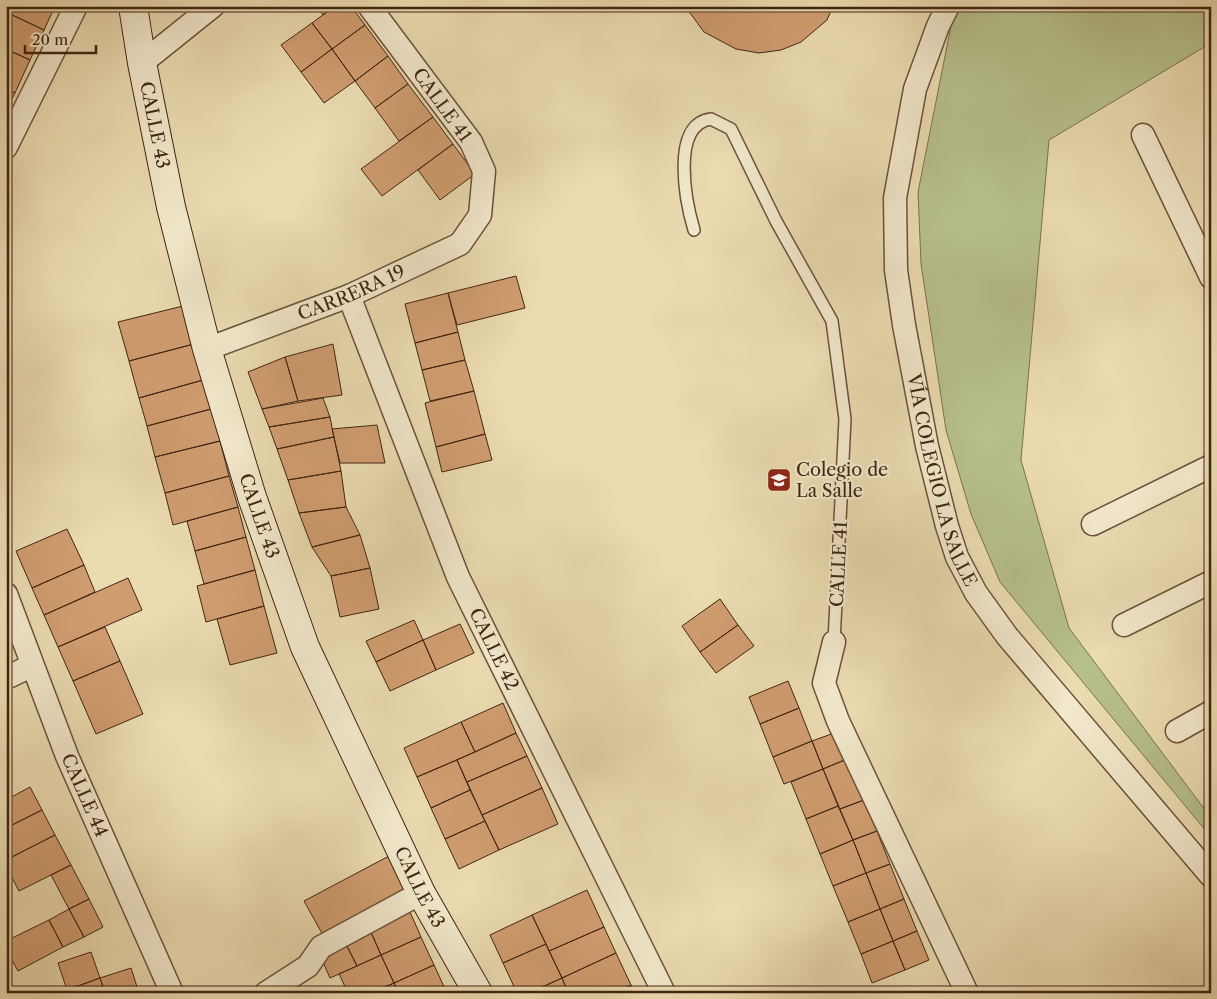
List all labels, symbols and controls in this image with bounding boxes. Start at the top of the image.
scale bar [25,22,96,54]
text: 20 m [32,30,68,49]
street label: CALLE 41 [408,64,476,147]
street label: CALLE 43 [135,80,174,171]
street label: CARRERA 19 [295,260,409,325]
street label: VÍA COLEGIO LA SALLE [902,371,982,590]
place label: Colegio de La Salle [796,459,888,502]
school or university icon: Colegio de La Salle [766,467,792,493]
street label: CALLE 43 [235,471,284,561]
street label: CALLE 41 [826,520,852,608]
street label: CALLE 42 [464,605,523,694]
street label: CALLE 44 [56,750,112,840]
street label: CALLE 43 [390,843,450,932]

